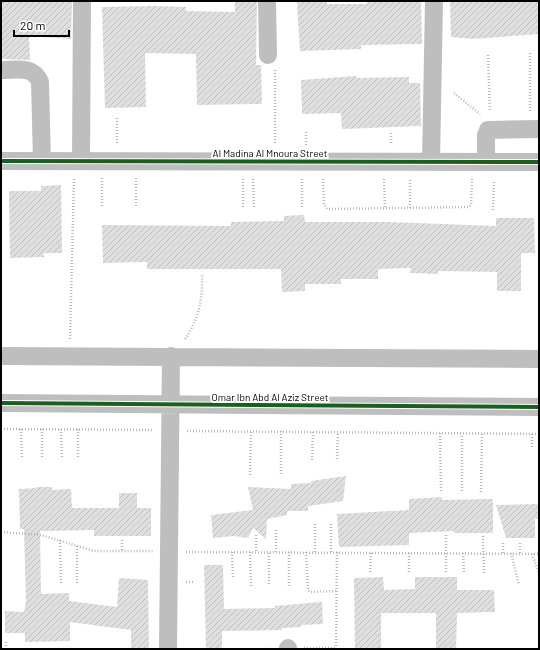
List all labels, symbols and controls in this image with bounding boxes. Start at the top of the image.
scale bar [14,12,69,38]
text: 20 m [20,18,46,32]
street label: Al Madina Al Mnoura Street [213,147,328,159]
street label: Omar Ibn Abd Al Aziz Street [212,391,329,403]

